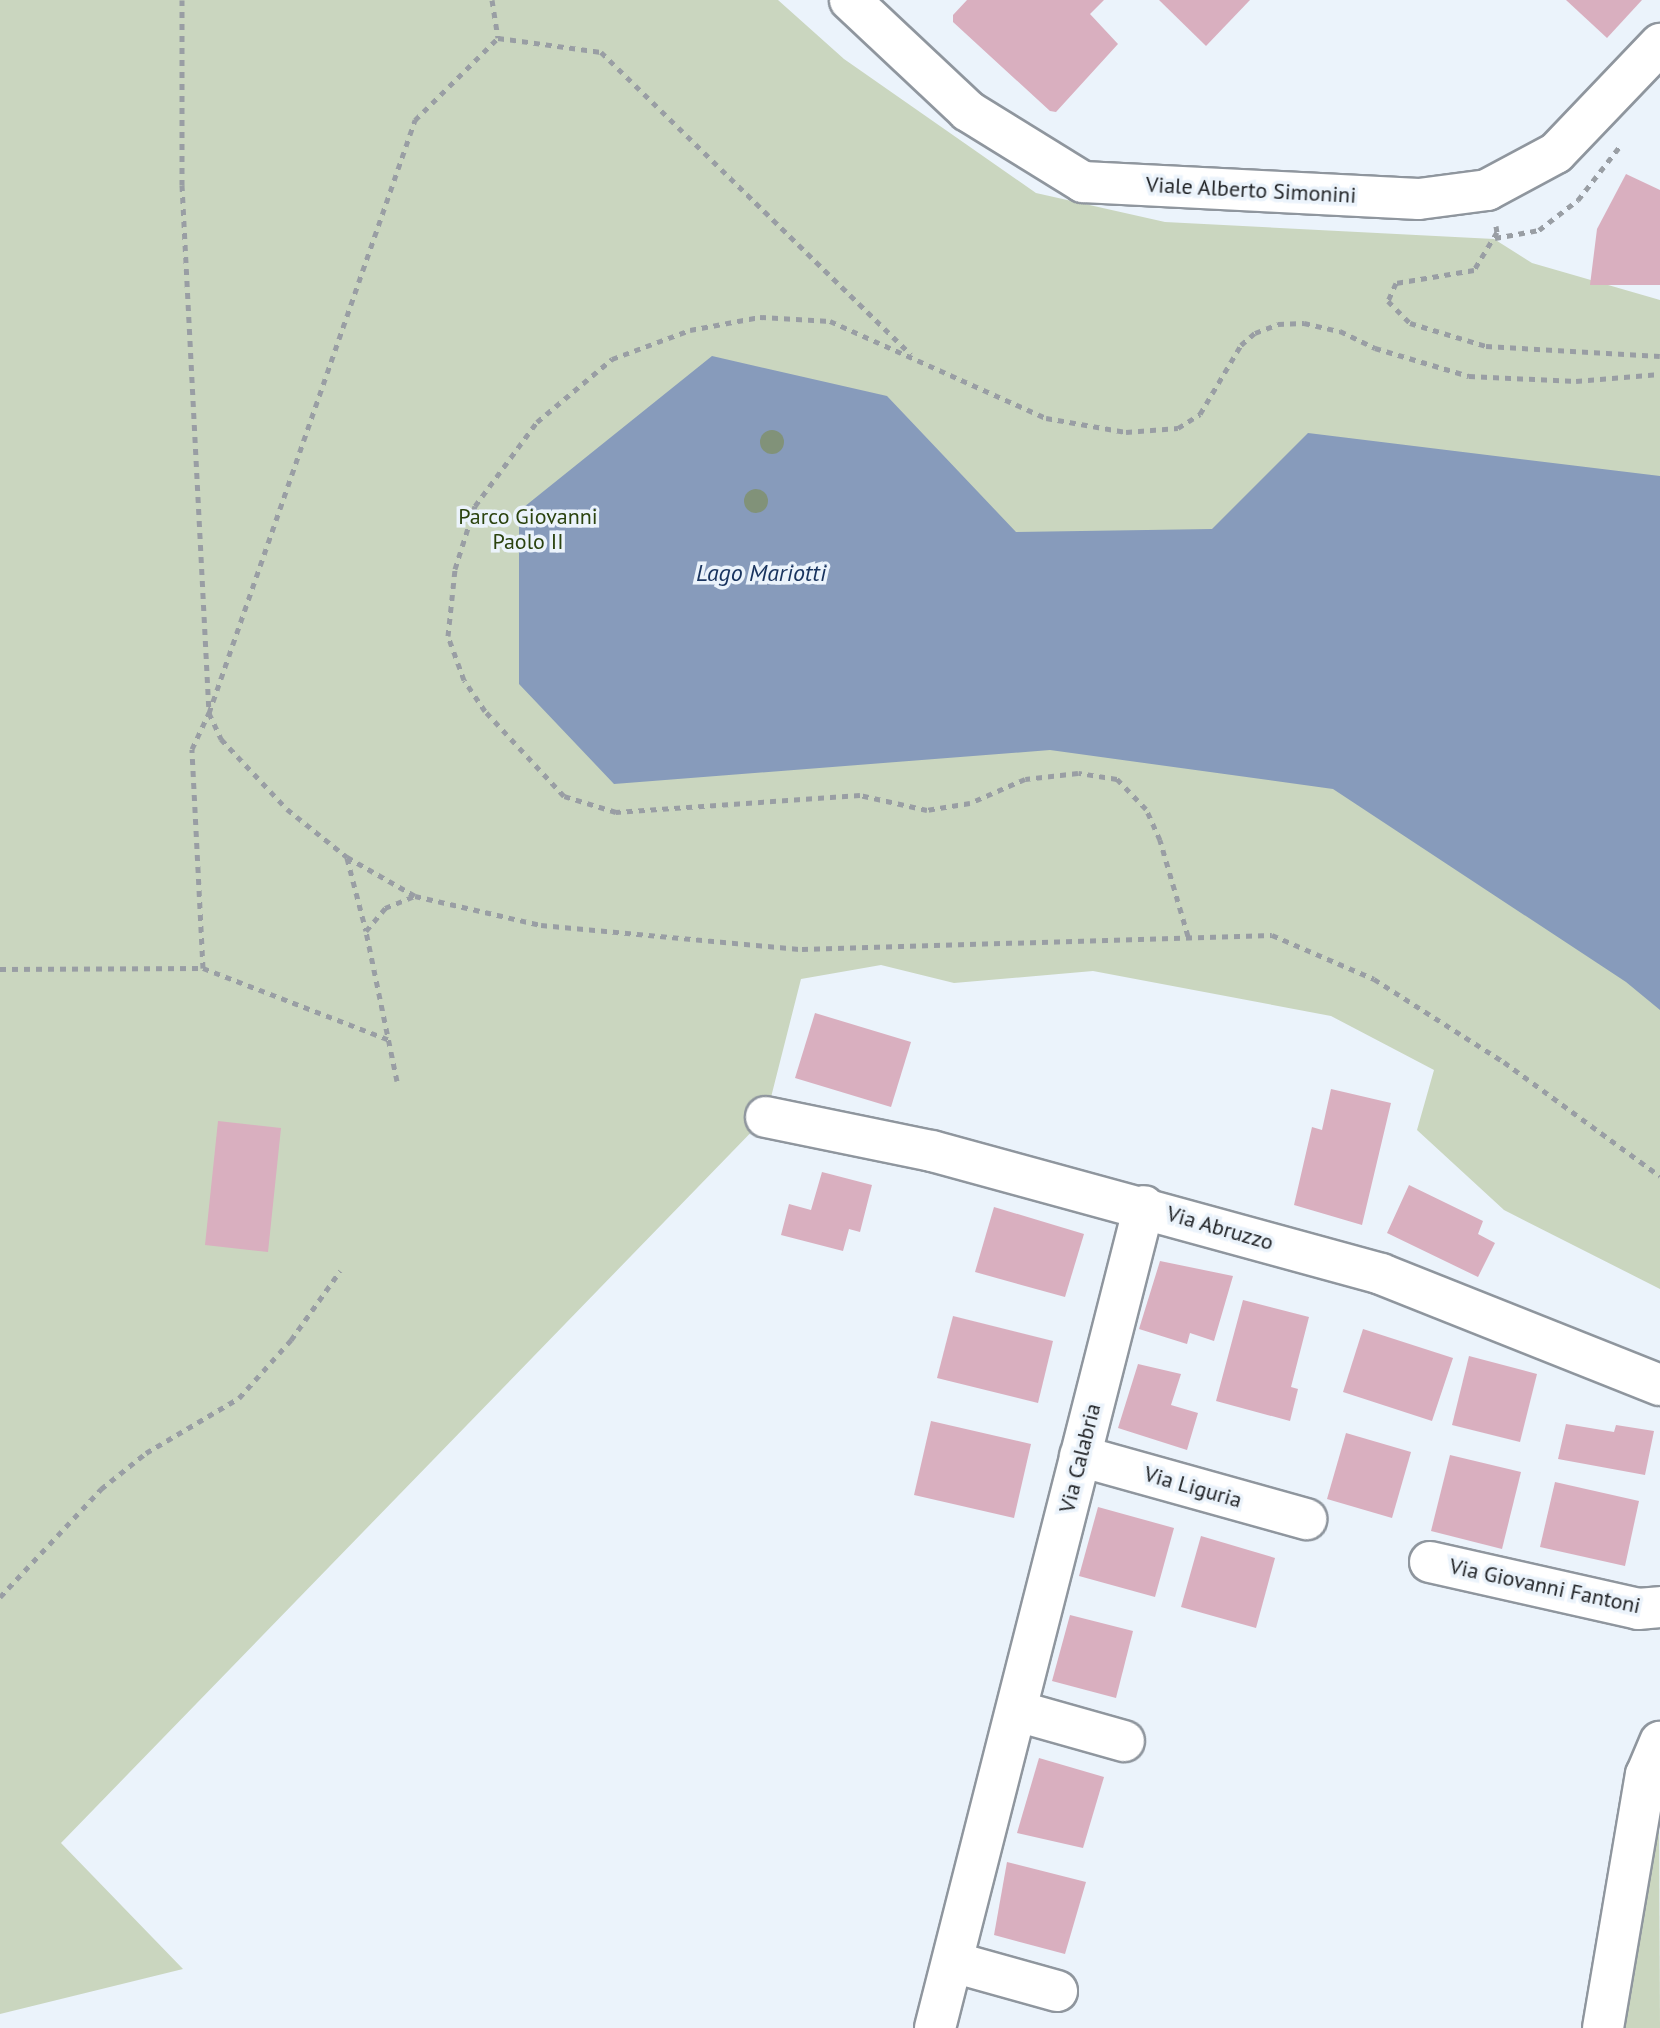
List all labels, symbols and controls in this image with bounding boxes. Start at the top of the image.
street label: Viale Alberto Simonini [1145,171,1357,209]
park label: Parco Giovanni Paolo II [458,503,598,554]
water label: Lago Mariotti [696,559,826,587]
street label: Via Abruzzo [1163,1200,1277,1256]
street label: Via Calabria [1054,1401,1106,1515]
street label: Via Liguria [1141,1460,1245,1514]
street label: Via Giovanni Fantoni [1447,1553,1643,1619]

